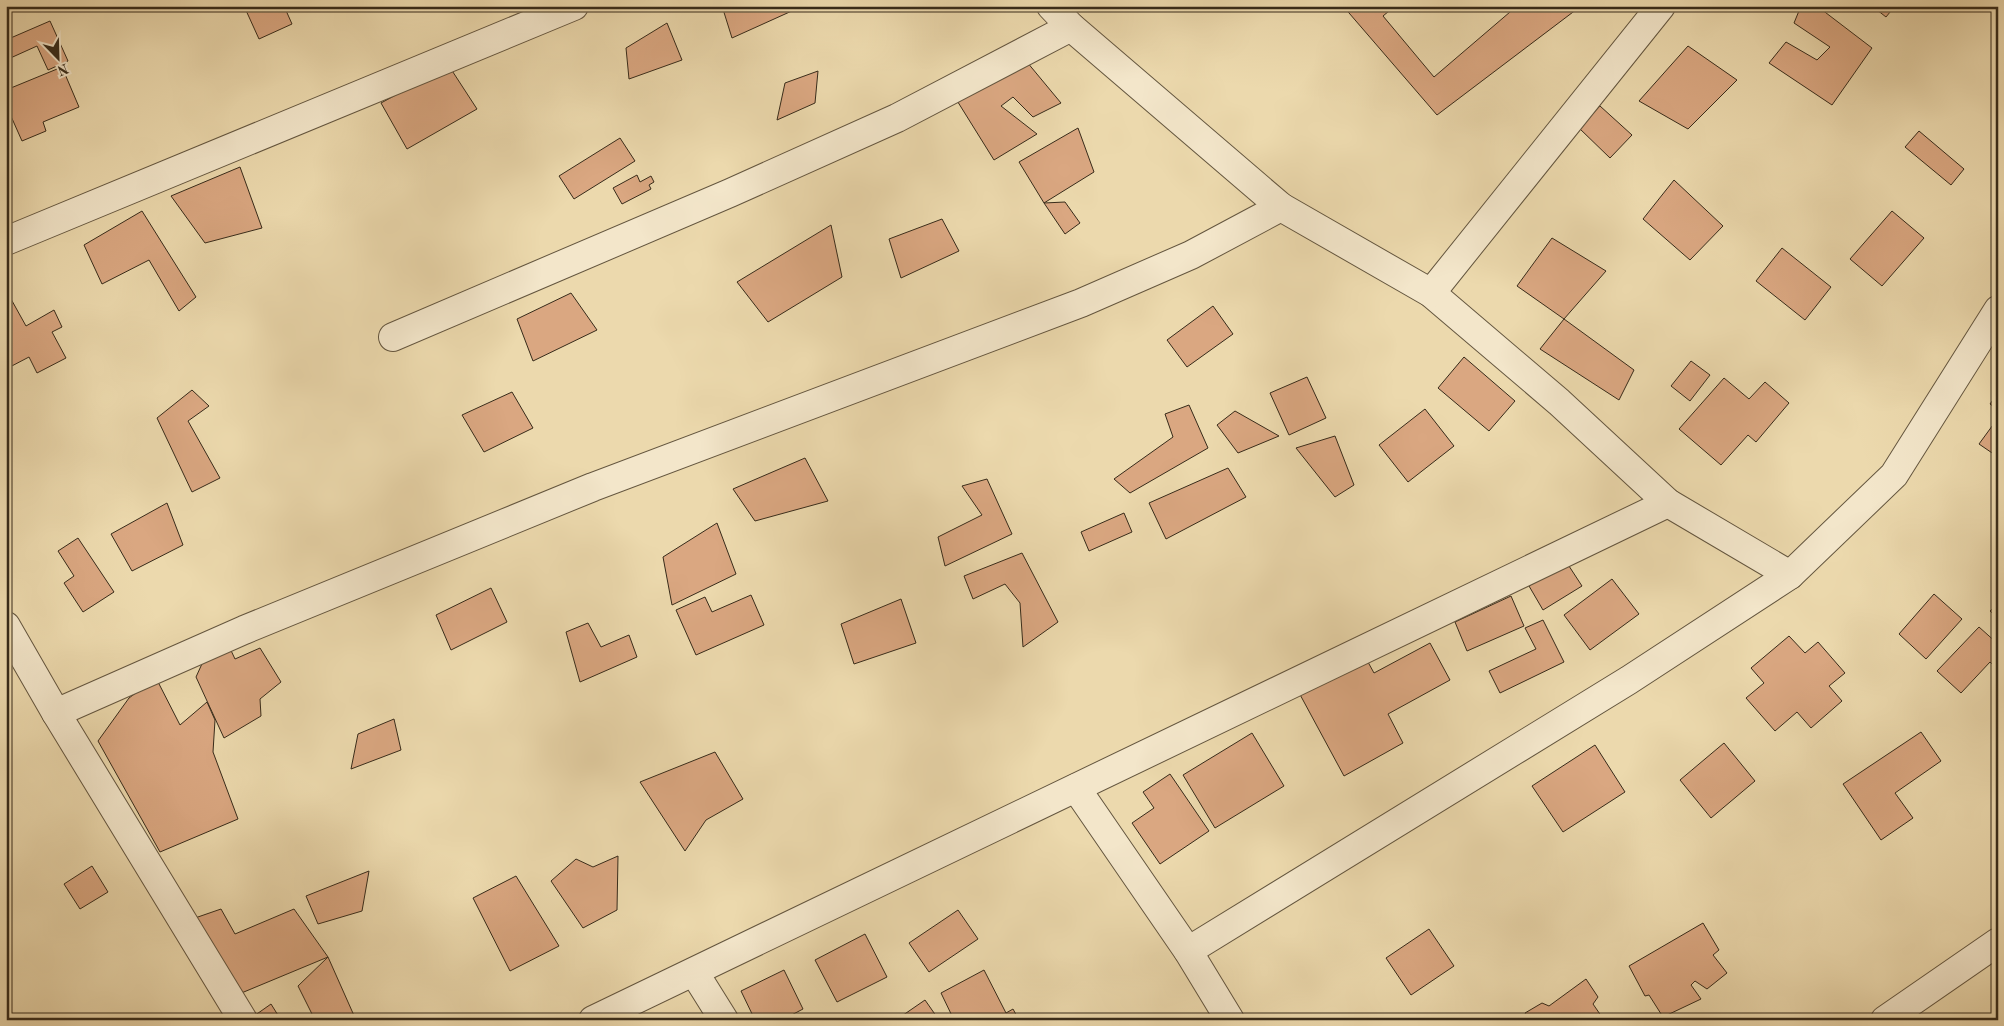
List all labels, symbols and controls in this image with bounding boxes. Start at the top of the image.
north arrow [32,32,82,82]
text: N [55,61,70,78]

